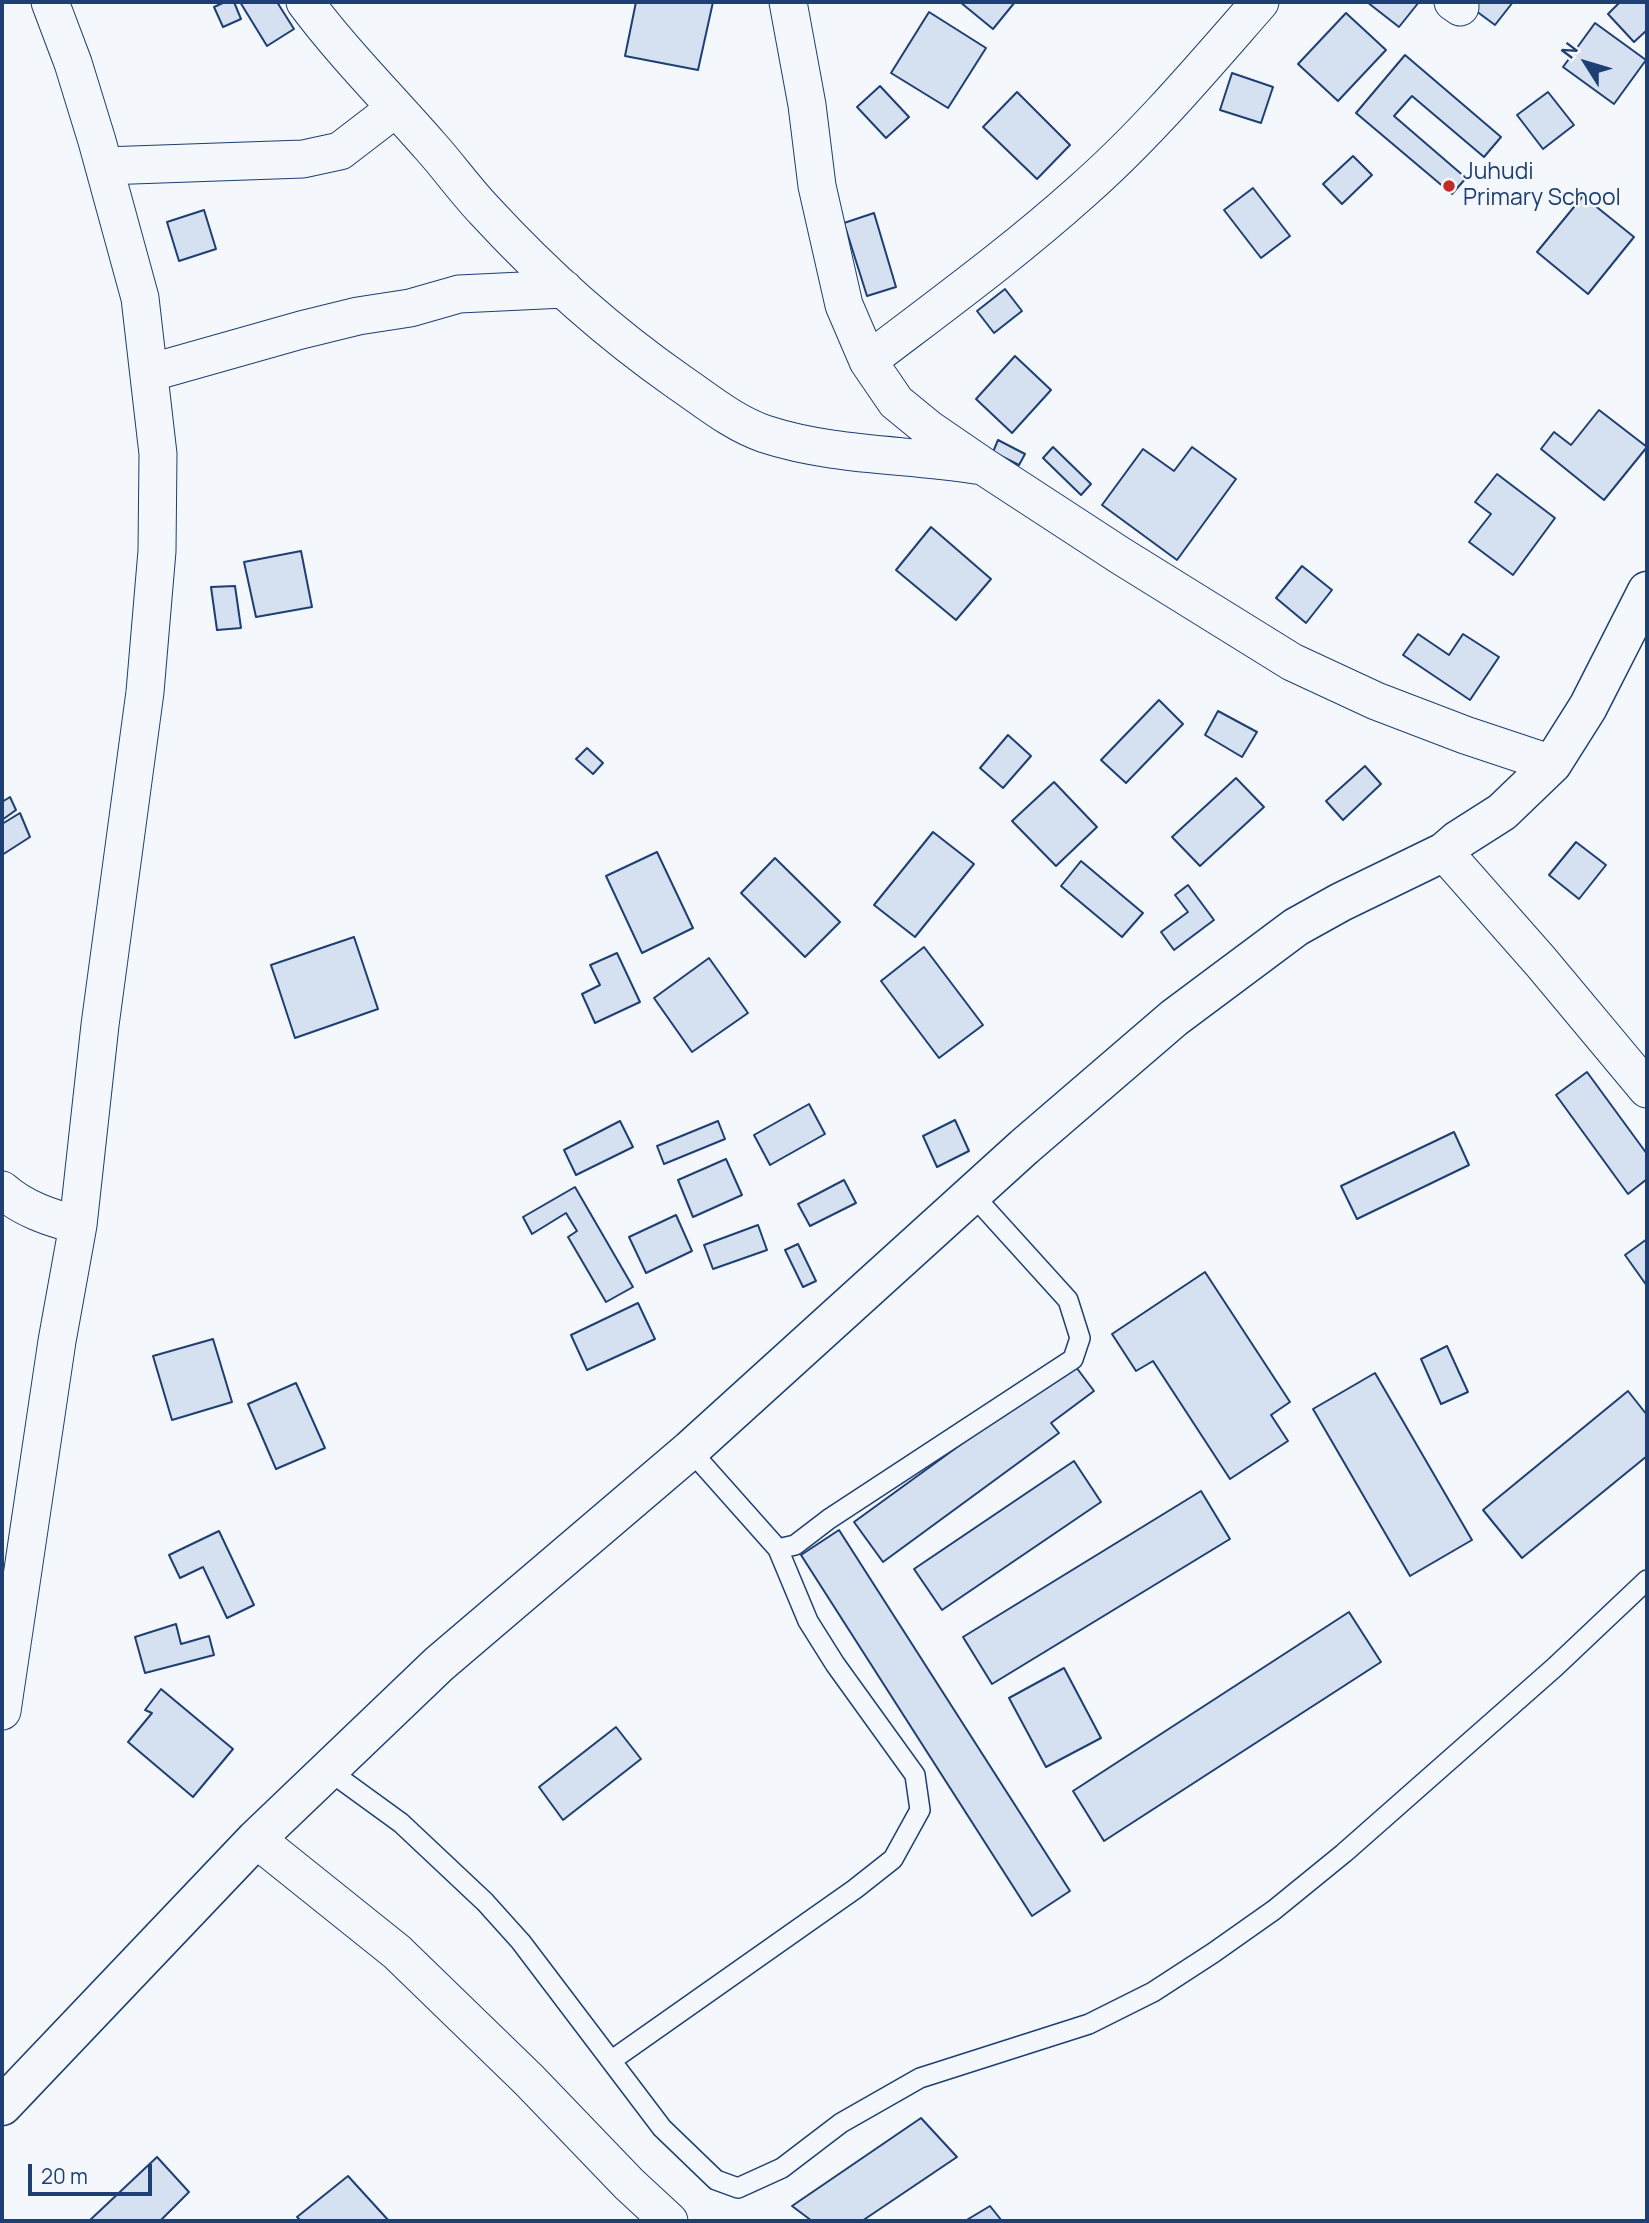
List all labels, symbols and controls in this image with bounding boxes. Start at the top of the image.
north arrow [1551,28,1621,98]
text: N [1555,37,1584,64]
place label: Juhudi Primary School [1463,159,1621,213]
marker: Juhudi Primary School [1441,178,1457,194]
scale bar [32,2150,156,2194]
text: 20 m [41,2162,88,2190]

